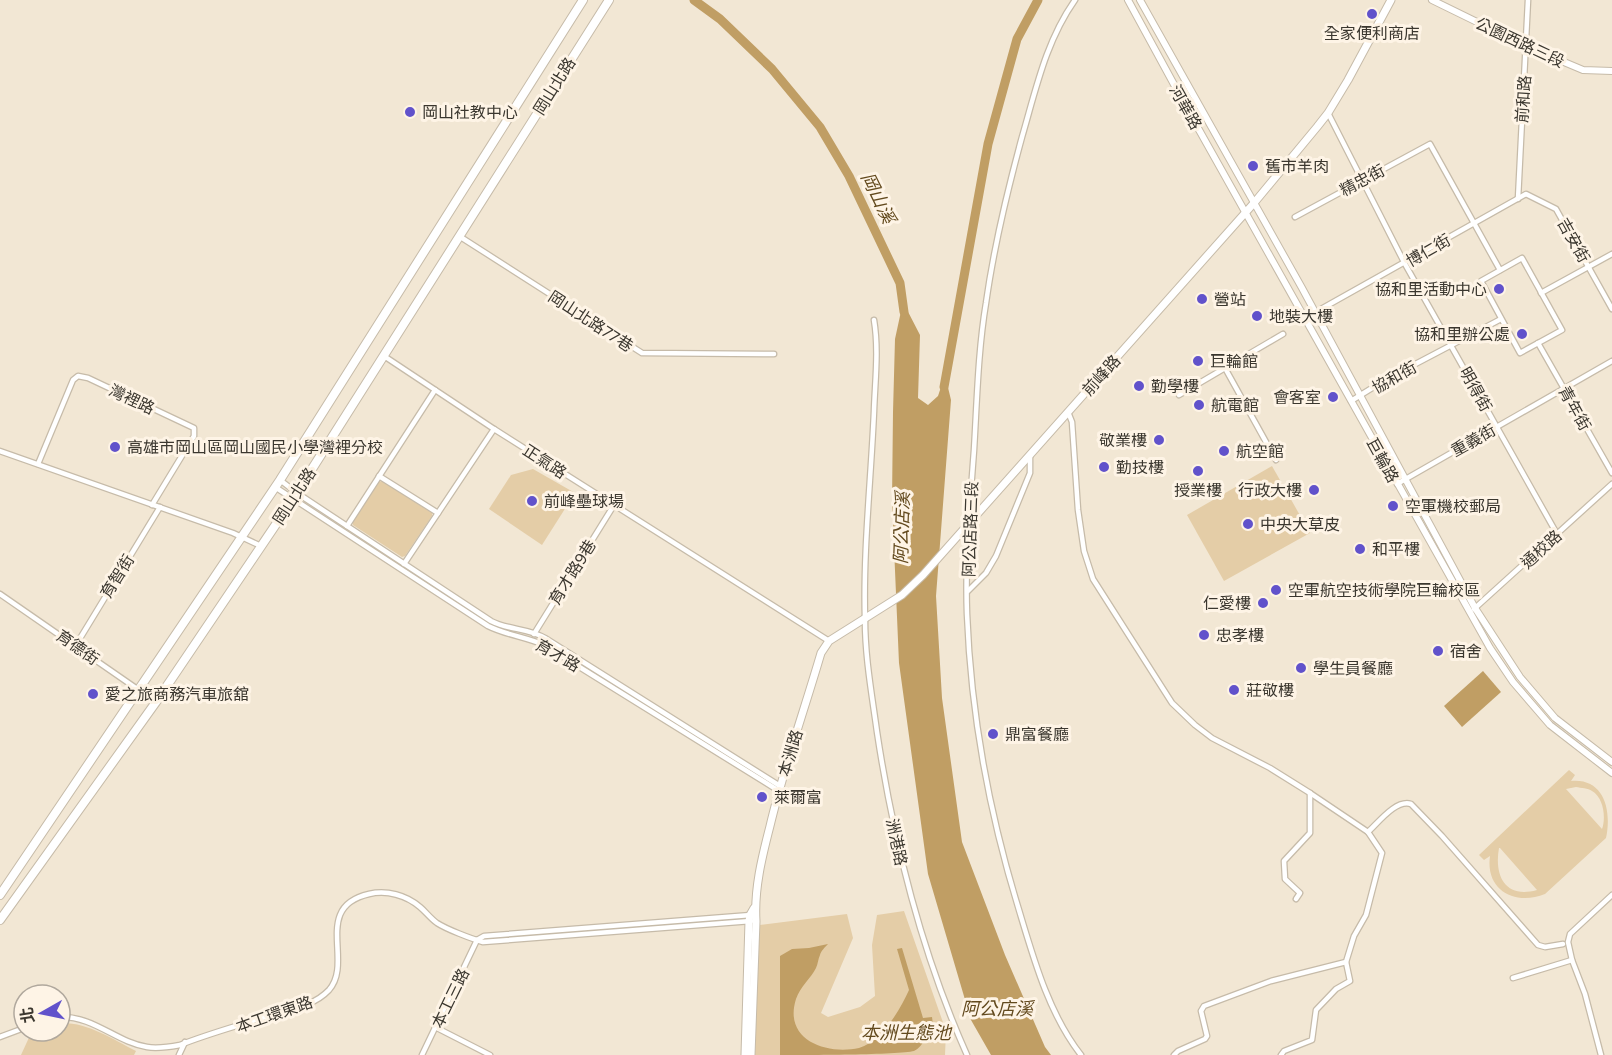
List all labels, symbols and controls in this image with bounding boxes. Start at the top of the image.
marker: 全家便利商店 [1365,7,1379,21]
street label: 公園西路三段 [1472,14,1567,71]
place label: 全家便利商店 [1324,24,1420,43]
street label: 岡山北路 [529,54,579,118]
street label: 前和路 [1512,74,1535,124]
street label: 河華路 [1166,82,1206,133]
place label: 岡山社教中心 [422,103,518,122]
marker: 岡山社教中心 [403,105,417,119]
place label: 舊市羊肉 [1265,157,1329,176]
marker: 舊市羊肉 [1246,159,1260,173]
street label: 精忠街 [1337,161,1388,200]
water label: 岡山溪 [856,169,901,230]
street label: 吉安街 [1554,215,1594,266]
street label: 博仁街 [1403,230,1454,271]
place label: 協和里活動中心 [1375,280,1487,299]
marker: 協和里活動中心 [1492,282,1506,296]
street label: 岡山北路77巷 [545,287,637,356]
place label: 營站 [1214,290,1246,309]
marker: 營站 [1195,292,1209,306]
place label: 地裝大樓 [1269,307,1333,326]
marker: 地裝大樓 [1250,309,1264,323]
place label: 協和里辦公處 [1414,325,1510,344]
marker: 協和里辦公處 [1515,327,1529,341]
street label: 前峰路 [1078,351,1124,400]
place label: 巨輪館 [1210,352,1258,371]
marker: 巨輪館 [1191,354,1205,368]
street label: 協和街 [1369,357,1420,397]
street label: 明得街 [1456,364,1496,415]
place label: 勤學樓 [1151,377,1199,396]
marker: 勤學樓 [1132,379,1146,393]
street label: 灣裡路 [106,381,158,418]
street label: 青年街 [1555,383,1595,434]
place label: 會客室 [1273,388,1321,407]
marker: 會客室 [1326,390,1340,404]
place label: 航電館 [1211,396,1259,415]
marker: 航電館 [1192,398,1206,412]
street label: 重義街 [1448,420,1499,460]
place label: 敬業樓 [1099,431,1147,450]
marker: 敬業樓 [1152,433,1166,447]
street label: 巨輪路 [1363,435,1403,486]
place label: 高雄市岡山區岡山國民小學灣裡分校 [127,438,383,457]
marker: 高雄市岡山區岡山國民小學灣裡分校 [108,440,122,454]
street label: 正氣路 [519,440,570,482]
place label: 航空館 [1236,442,1284,461]
marker: 航空館 [1217,444,1231,458]
place label: 勤技樓 [1116,458,1164,477]
marker: 勤技樓 [1097,460,1111,474]
street label: 岡山北路 [269,464,320,528]
marker: 授業樓 [1191,464,1205,478]
street label: 阿公店路三段 [959,481,982,577]
place label: 授業樓 [1174,481,1222,500]
place label: 行政大樓 [1238,481,1302,500]
marker: 行政大樓 [1307,483,1321,497]
water label: 阿公店溪 [890,489,914,564]
place label: 前峰壘球場 [544,492,624,511]
marker: 前峰壘球場 [525,494,539,508]
place label: 空軍機校郵局 [1405,497,1501,516]
marker: 空軍機校郵局 [1386,499,1400,513]
place label: 中央大草皮 [1260,515,1340,534]
marker: 中央大草皮 [1241,517,1255,531]
street label: 通校路 [1517,526,1566,572]
street label: 育才路9巷 [545,536,600,608]
place label: 和平樓 [1372,540,1420,559]
marker: 和平樓 [1353,542,1367,556]
street label: 育智街 [97,551,138,602]
place label: 空軍航空技術學院巨輪校區 [1288,581,1480,600]
marker: 空軍航空技術學院巨輪校區 [1269,583,1283,597]
place label: 仁愛樓 [1203,594,1251,613]
marker: 仁愛樓 [1256,596,1270,610]
street label: 育德街 [53,626,103,669]
place label: 忠孝樓 [1216,626,1264,645]
marker: 忠孝樓 [1197,628,1211,642]
street label: 育才路 [532,635,583,676]
place label: 宿舍 [1450,642,1482,661]
marker: 宿舍 [1431,644,1445,658]
place label: 學生員餐廳 [1313,659,1393,678]
marker: 學生員餐廳 [1294,661,1308,675]
place label: 莊敬樓 [1246,681,1294,700]
marker: 莊敬樓 [1227,683,1241,697]
place label: 愛之旅商務汽車旅舘 [105,685,249,704]
marker: 愛之旅商務汽車旅舘 [86,687,100,701]
place label: 鼎富餐廳 [1005,725,1069,744]
street label: 本洲路 [774,727,807,779]
marker: 鼎富餐廳 [986,727,1000,741]
place label: 萊爾富 [774,788,822,807]
marker: 萊爾富 [755,790,769,804]
street label: 洲港路 [882,817,911,868]
street label: 本工三路 [428,965,473,1031]
north arrow [12,983,72,1043]
street label: 本工環東路 [233,992,315,1036]
water label: 阿公店溪 [961,998,1036,1020]
text: 北 [17,1006,38,1025]
water label: 本洲生態池 [861,1022,953,1044]

